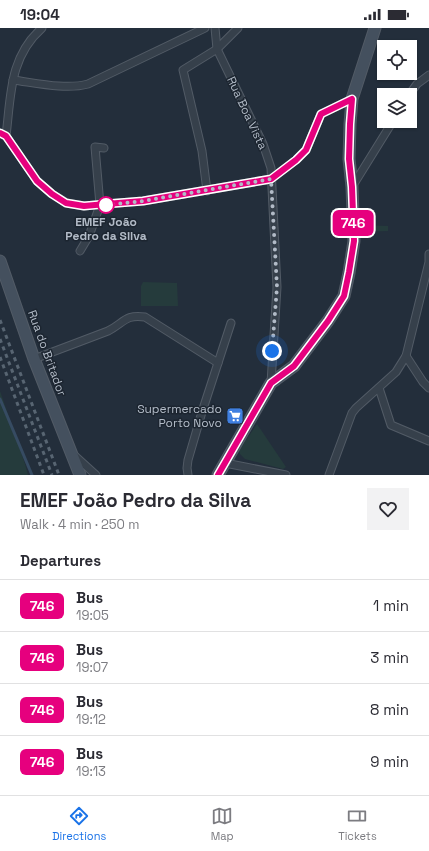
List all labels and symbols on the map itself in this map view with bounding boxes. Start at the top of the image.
street label: Rua Boa Vista [223,74,271,152]
marker: EMEF João Pedro da Silva [97,196,115,214]
line badge: 746 [330,210,376,236]
place label: EMEF João Pedro da Silva [65,214,147,244]
street label: Rua do Britador [24,308,70,399]
your location [262,341,282,361]
place label: Supermercado Porto Novo [137,401,222,431]
supermarket icon: Supermercado Porto Novo [225,406,245,426]

